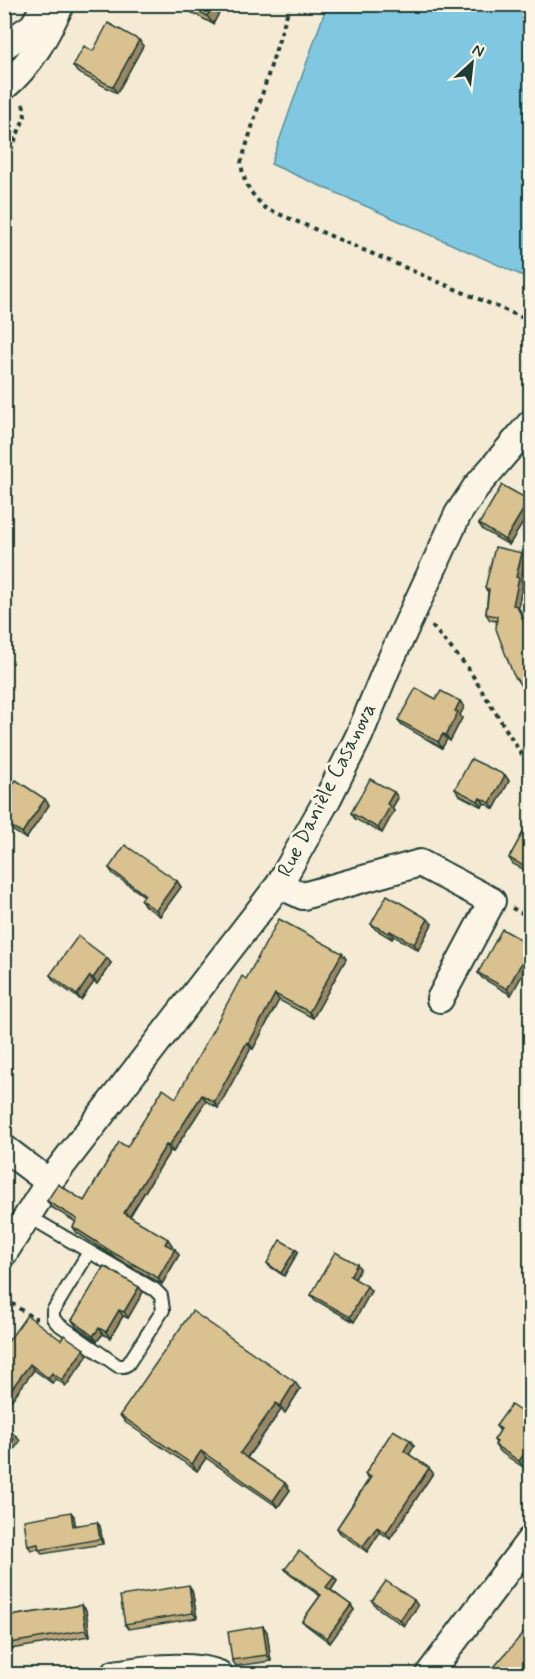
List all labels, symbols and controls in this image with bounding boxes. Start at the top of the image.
north arrow [442,33,502,93]
text: N [469,39,488,63]
street label: Rue Danièle Casanova [271,698,383,882]

